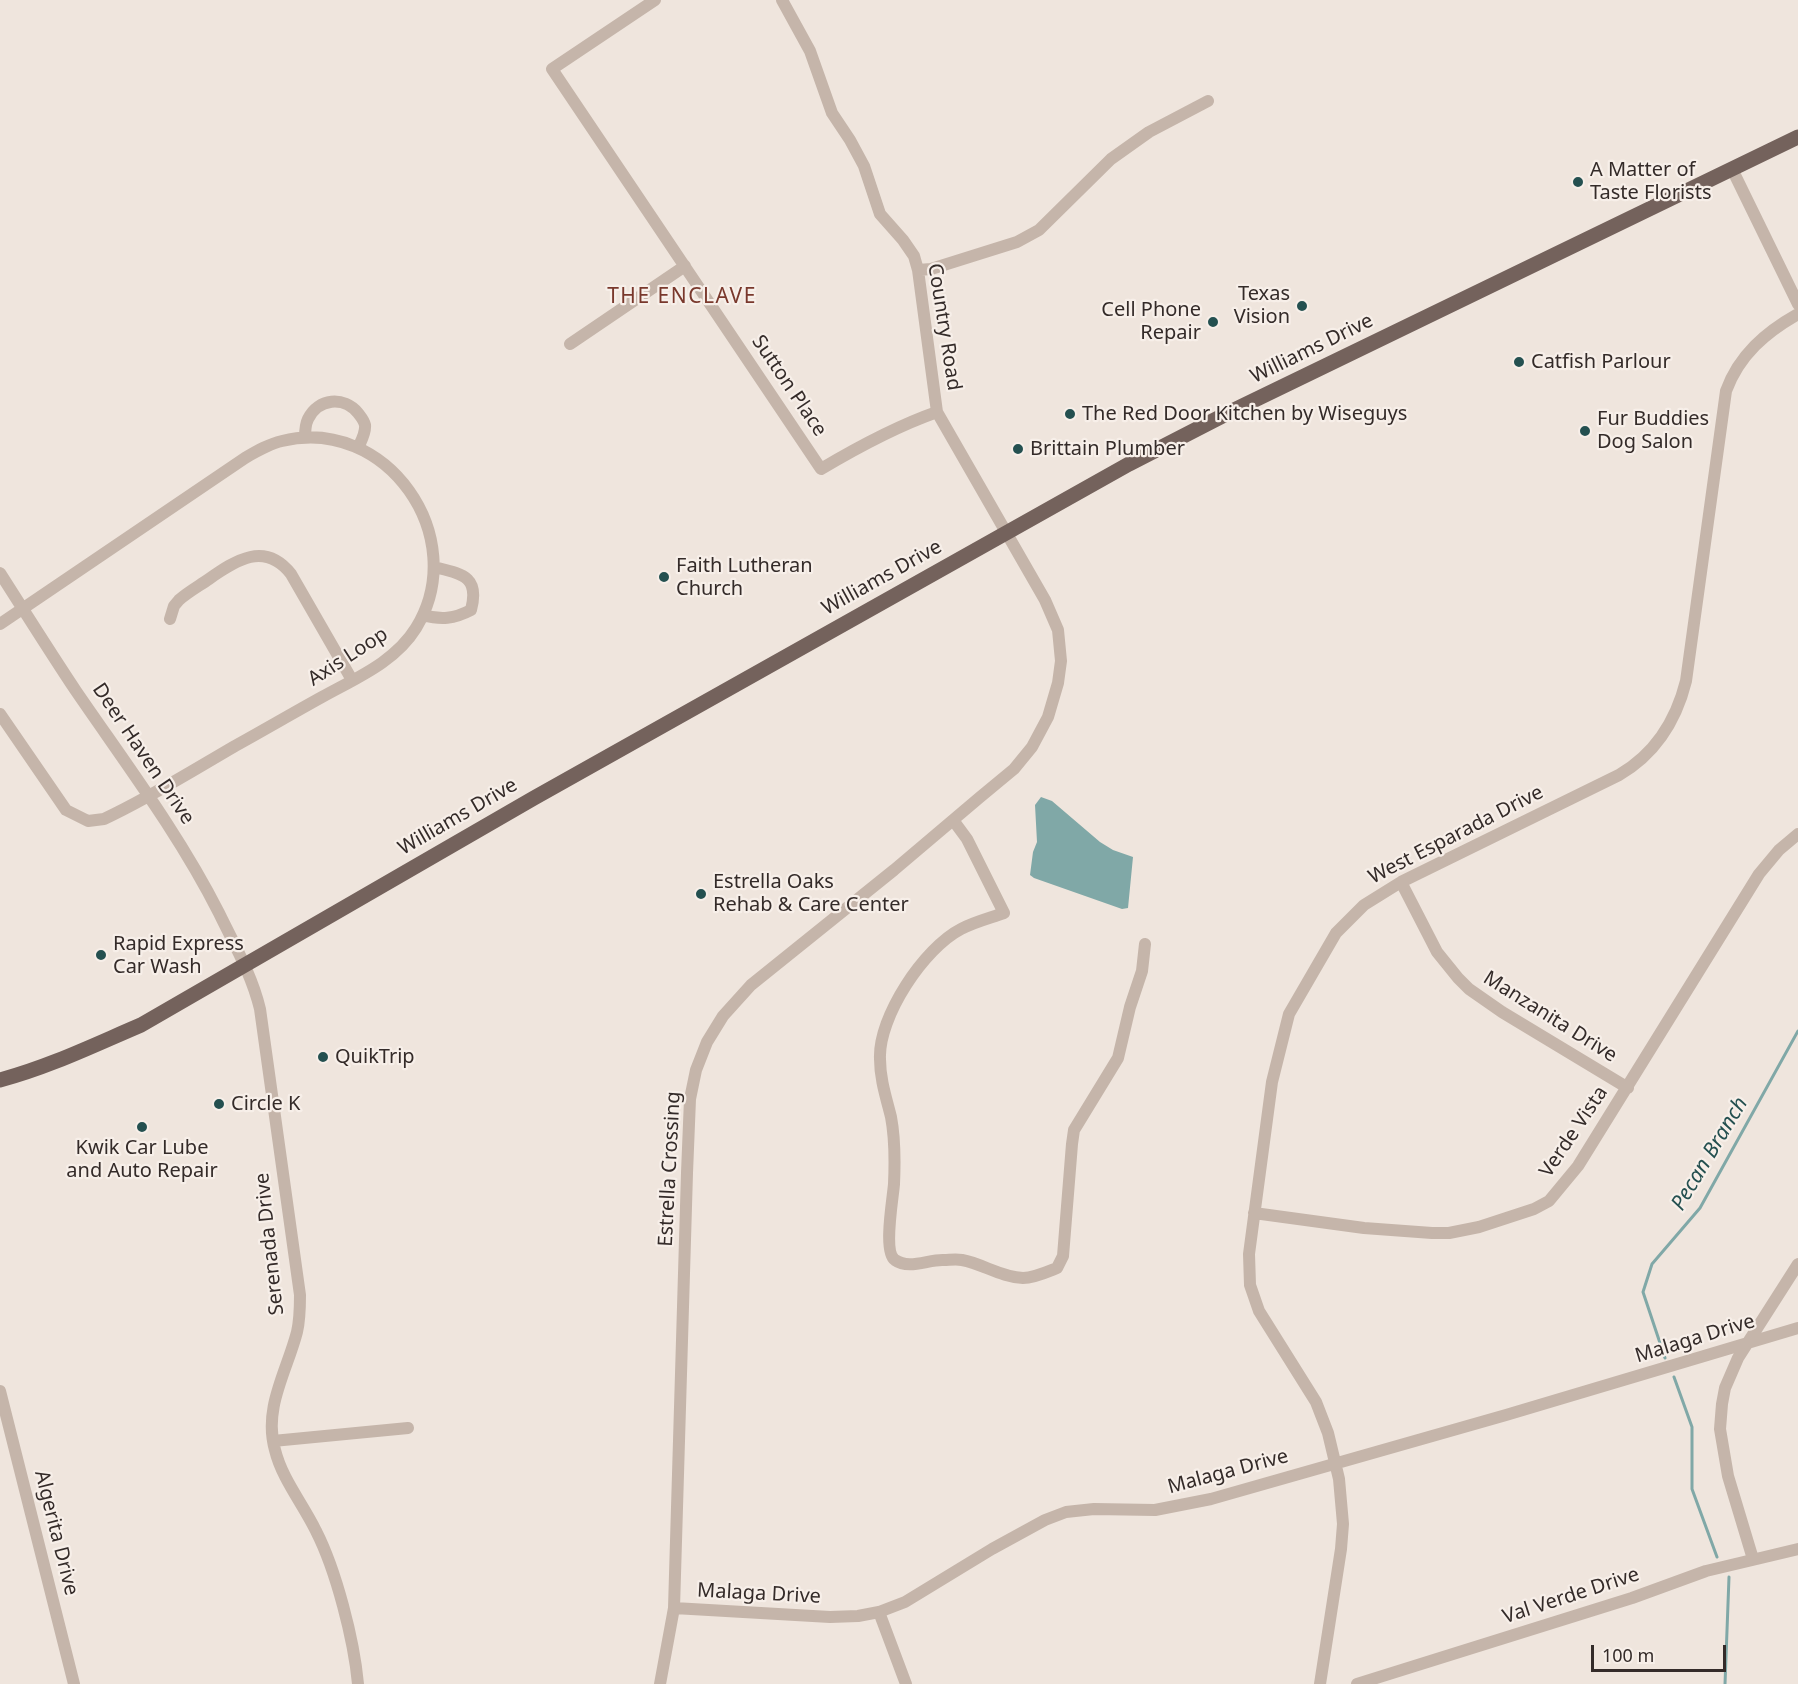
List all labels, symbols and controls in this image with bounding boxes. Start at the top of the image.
place label: A Matter of Taste Florists [1590,158,1711,205]
marker: A Matter of Taste Florists [1571,175,1585,189]
street label: Country Road [922,262,966,392]
place label: Texas Vision [1234,282,1290,329]
district label: THE ENCLAVE [607,284,757,310]
place label: Cell Phone Repair [1101,298,1201,345]
marker: Texas Vision [1295,299,1309,313]
street label: Williams Drive [1247,309,1377,389]
marker: Cell Phone Repair [1206,315,1220,329]
street label: Sutton Place [746,331,832,441]
place label: Catfish Parlour [1531,350,1671,374]
marker: Catfish Parlour [1512,355,1526,369]
place label: The Red Door Kitchen by Wiseguys [1082,402,1407,426]
marker: The Red Door Kitchen by Wiseguys [1063,407,1077,421]
place label: Fur Buddies Dog Salon [1597,407,1709,454]
marker: Fur Buddies Dog Salon [1578,424,1592,438]
place label: Brittain Plumber [1030,437,1185,461]
marker: Brittain Plumber [1011,442,1025,456]
street label: Williams Drive [818,535,946,621]
place label: Faith Lutheran Church [676,554,813,601]
marker: Faith Lutheran Church [657,570,671,584]
street label: Axis Loop [304,622,392,692]
street label: Deer Haven Drive [87,679,199,829]
street label: Williams Drive [394,773,522,861]
street label: West Esparada Drive [1365,781,1547,889]
place label: Estrella Oaks Rehab & Care Center [713,870,909,917]
marker: Estrella Oaks Rehab & Care Center [694,887,708,901]
place label: Rapid Express Car Wash [113,932,244,979]
marker: Rapid Express Car Wash [94,948,108,962]
street label: Manzanita Drive [1479,966,1621,1068]
place label: QuikTrip [335,1045,415,1069]
marker: QuikTrip [316,1050,330,1064]
street label: Verde Vista [1535,1082,1613,1182]
street label: Estrella Crossing [654,1091,686,1247]
place label: Circle K [231,1092,300,1116]
water label: Pecan Branch [1666,1093,1754,1215]
marker: Circle K [212,1097,226,1111]
marker: Kwik Car Lube and Auto Repair [135,1120,149,1134]
place label: Kwik Car Lube and Auto Repair [66,1136,218,1183]
street label: Serenada Drive [251,1172,289,1316]
street label: Malaga Drive [1632,1309,1758,1369]
street label: Malaga Drive [1165,1444,1291,1500]
street label: Algerita Drive [29,1468,83,1598]
street label: Val Verde Drive [1500,1563,1642,1629]
street label: Malaga Drive [696,1579,822,1609]
scale bar [1594,1633,1729,1671]
text: 100 m [1602,1643,1654,1667]

